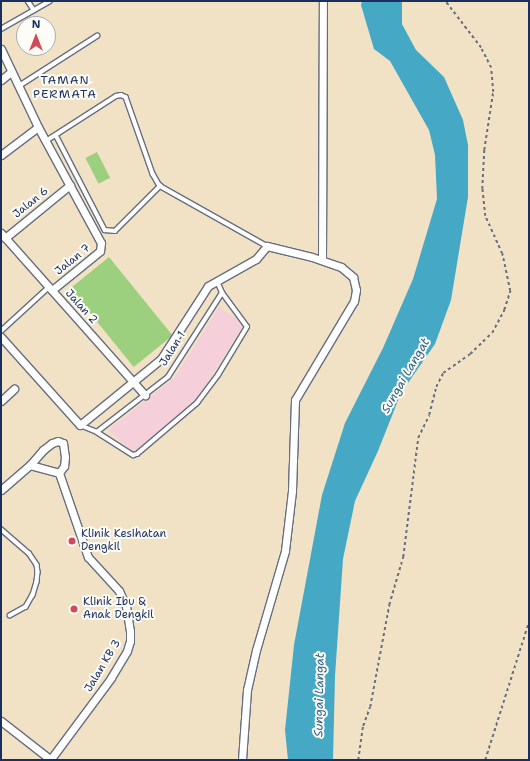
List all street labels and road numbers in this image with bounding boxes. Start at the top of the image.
street label: Jalan 6 [11,185,51,221]
street label: Jalan 7 [53,242,93,278]
street label: Jalan 2 [62,287,100,327]
street label: Jalan 1 [157,329,189,369]
street label: Jalan KB 3 [82,637,124,695]

